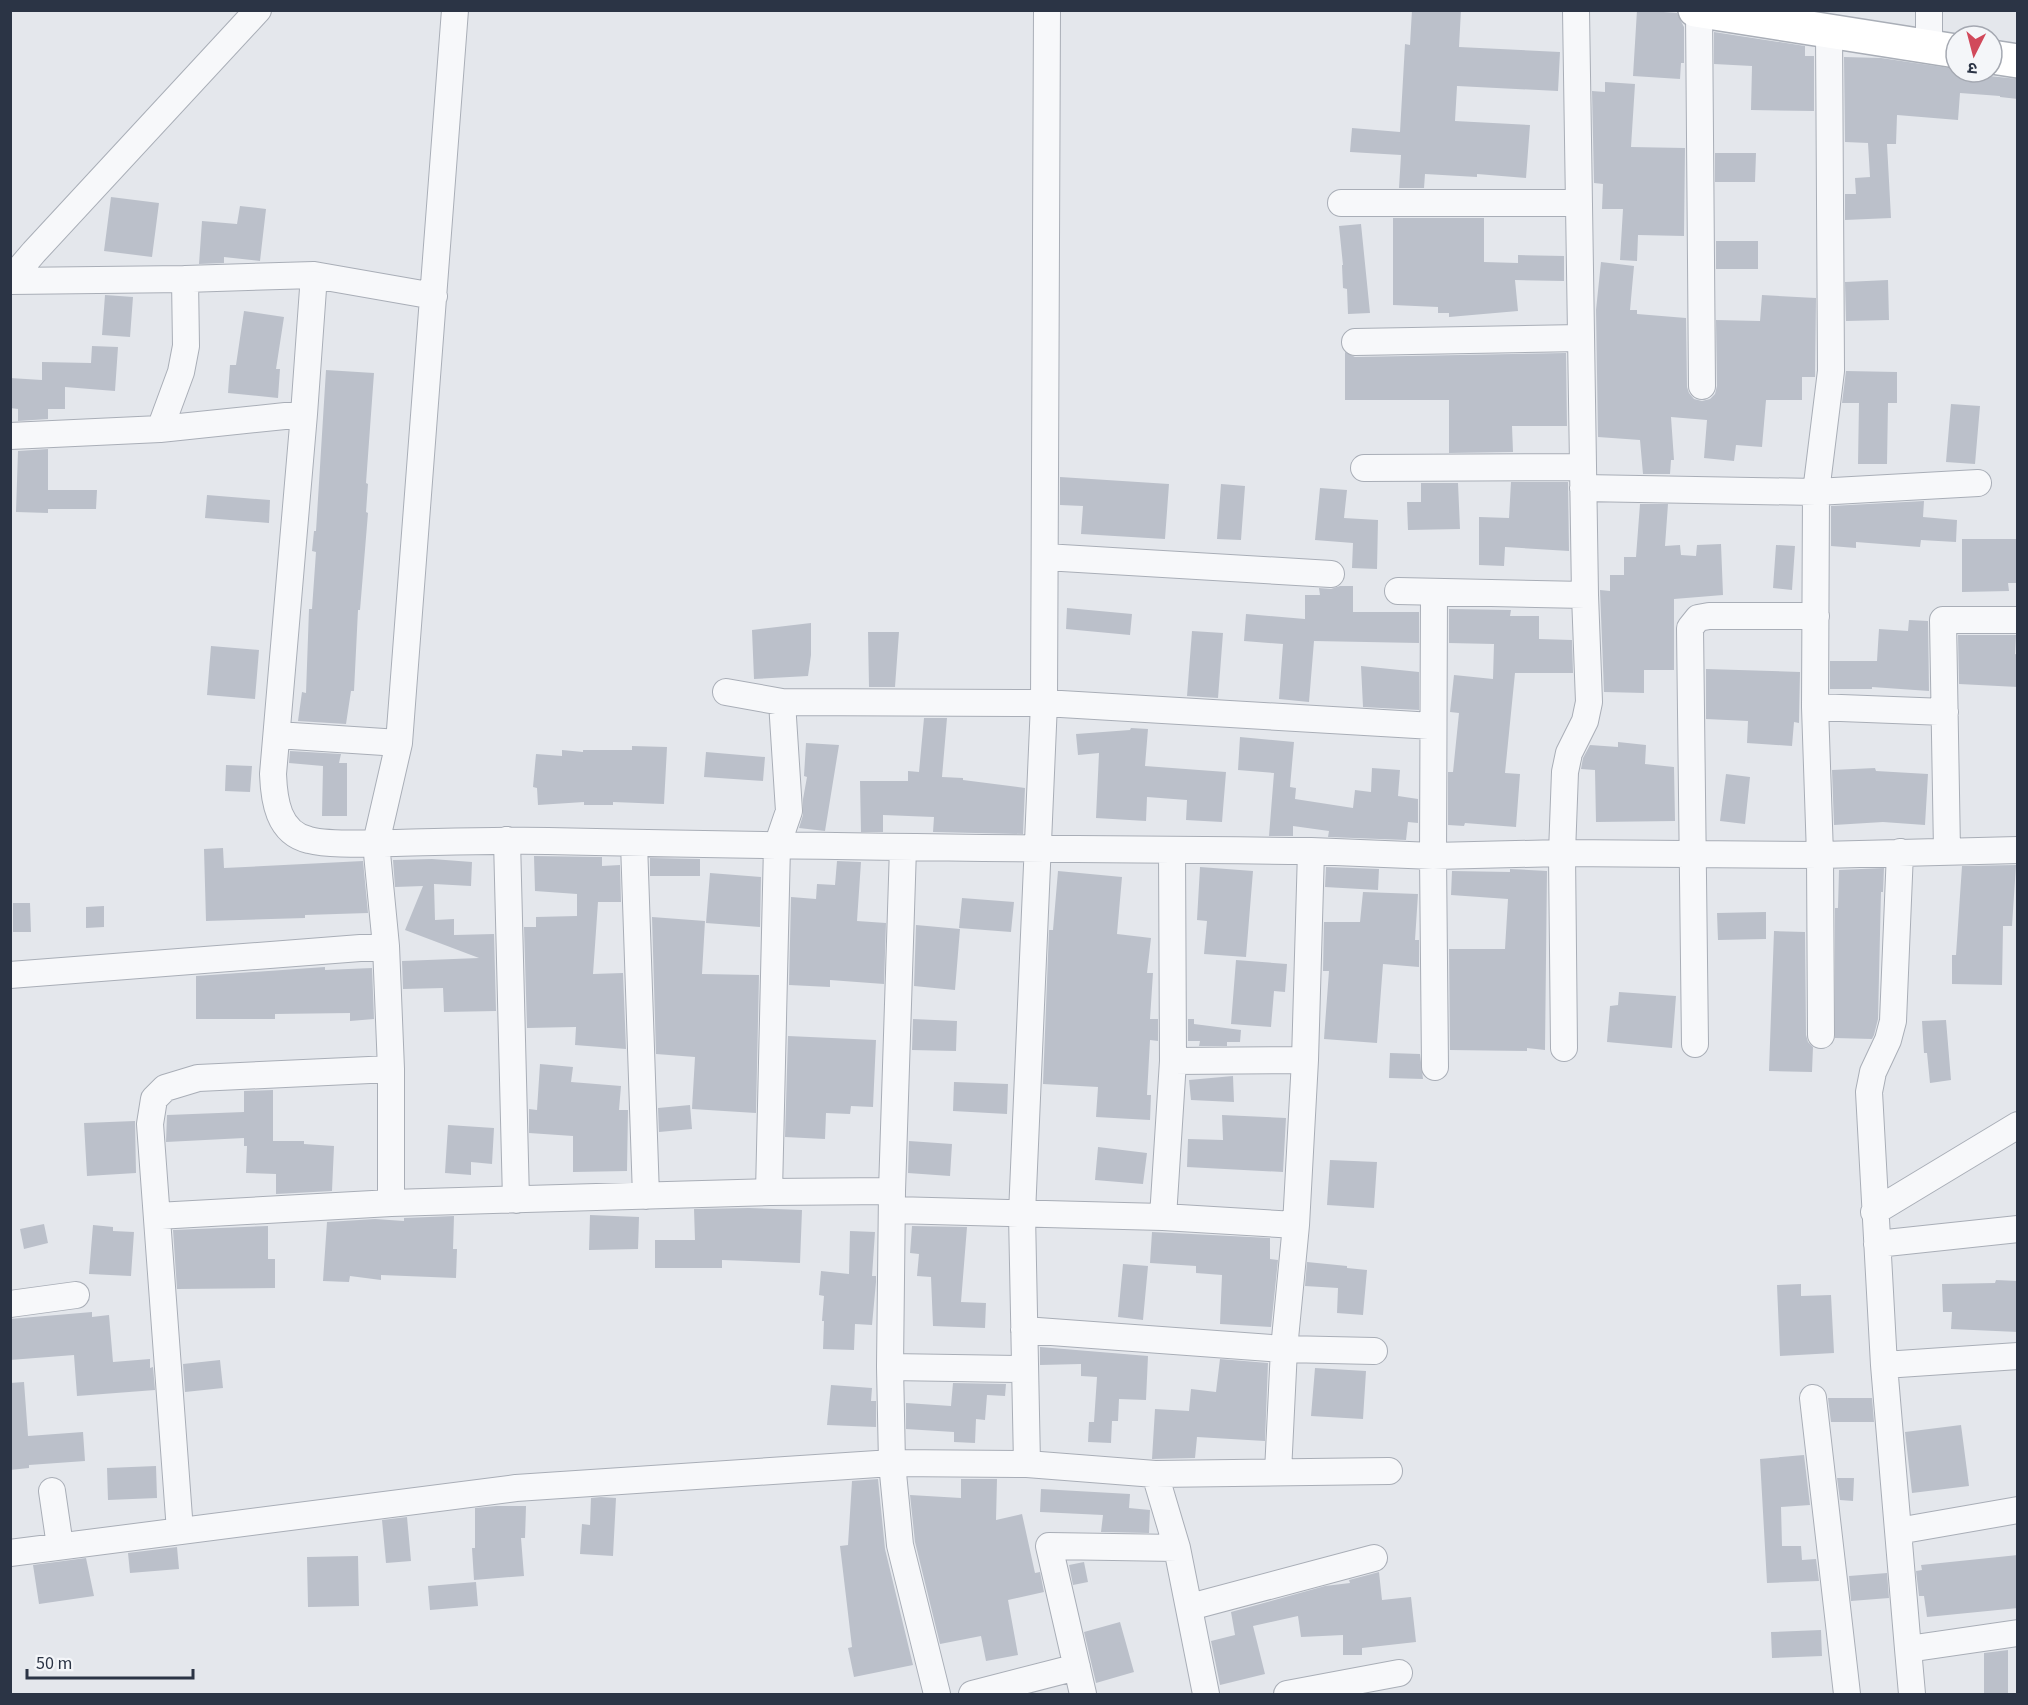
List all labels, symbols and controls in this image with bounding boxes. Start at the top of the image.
north arrow [1944,24,2004,84]
text: उ [1966,56,1978,79]
scale bar [27,1642,194,1680]
text: 50 m [36,1651,72,1676]

